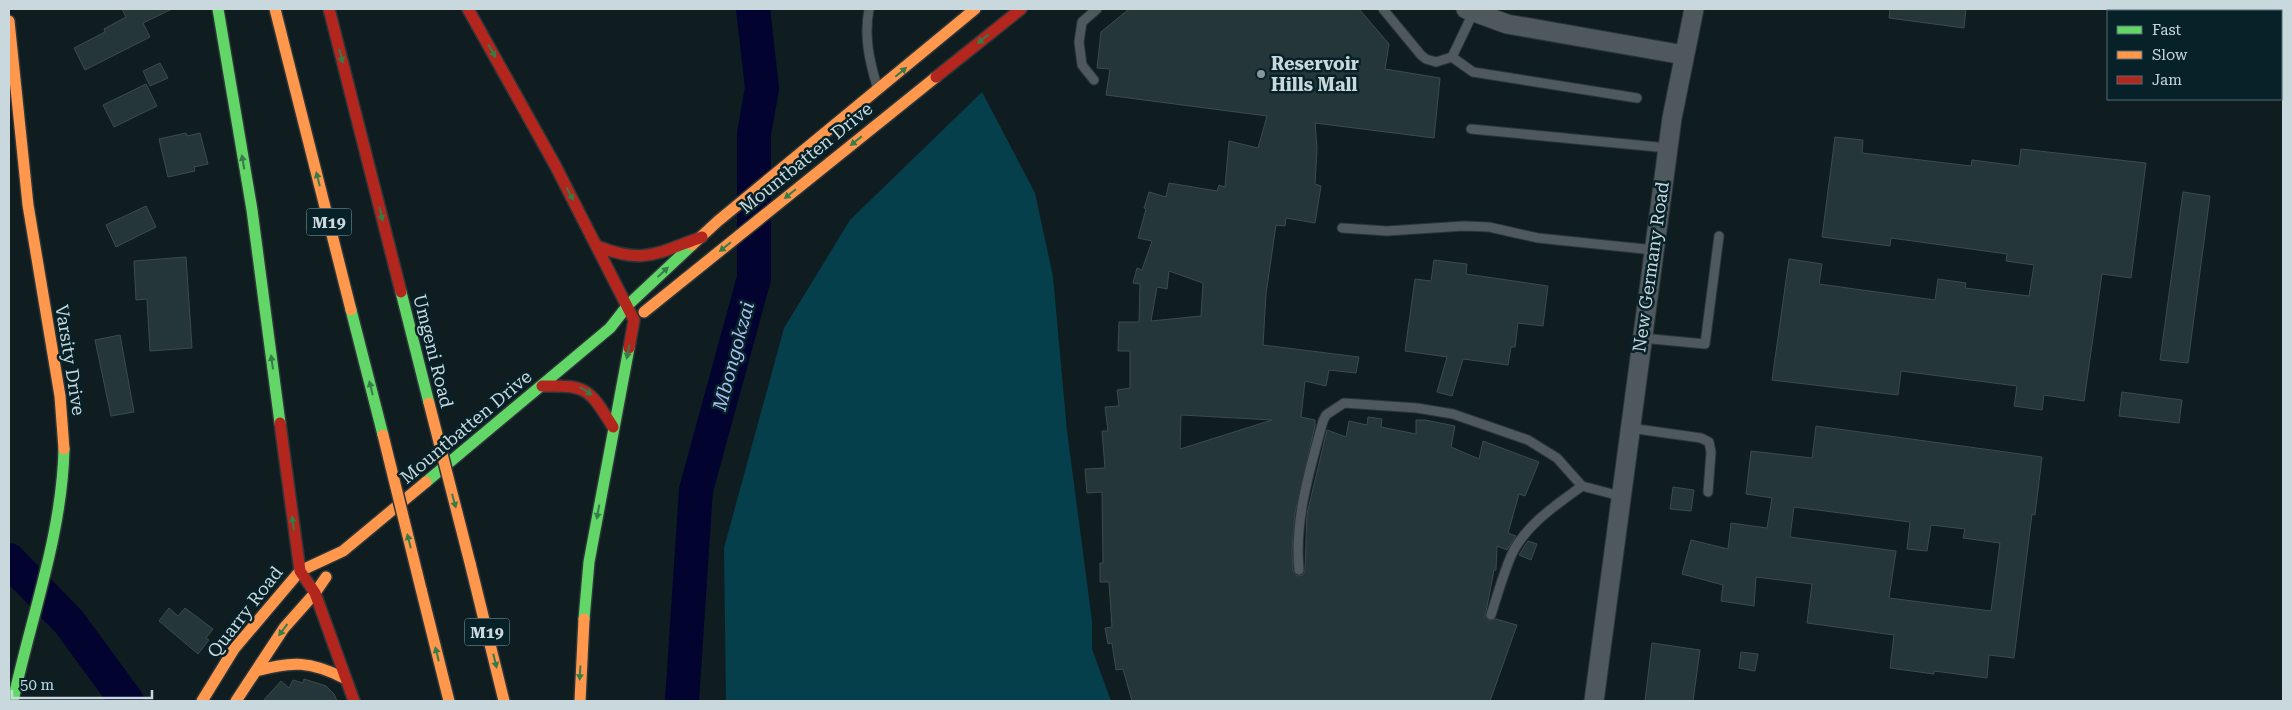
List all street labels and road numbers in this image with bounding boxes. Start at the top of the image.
street label: Mountbatten Drive [735,97,877,218]
street label: New Germany Road [1628,180,1673,354]
road number: M19 [306,208,352,236]
street label: Umgeni Road [409,292,458,410]
street label: Varsity Drive [51,303,90,417]
street label: Mountbatten Drive [396,365,536,488]
street label: Quarry Road [203,562,287,661]
road number: M19 [464,618,510,646]

